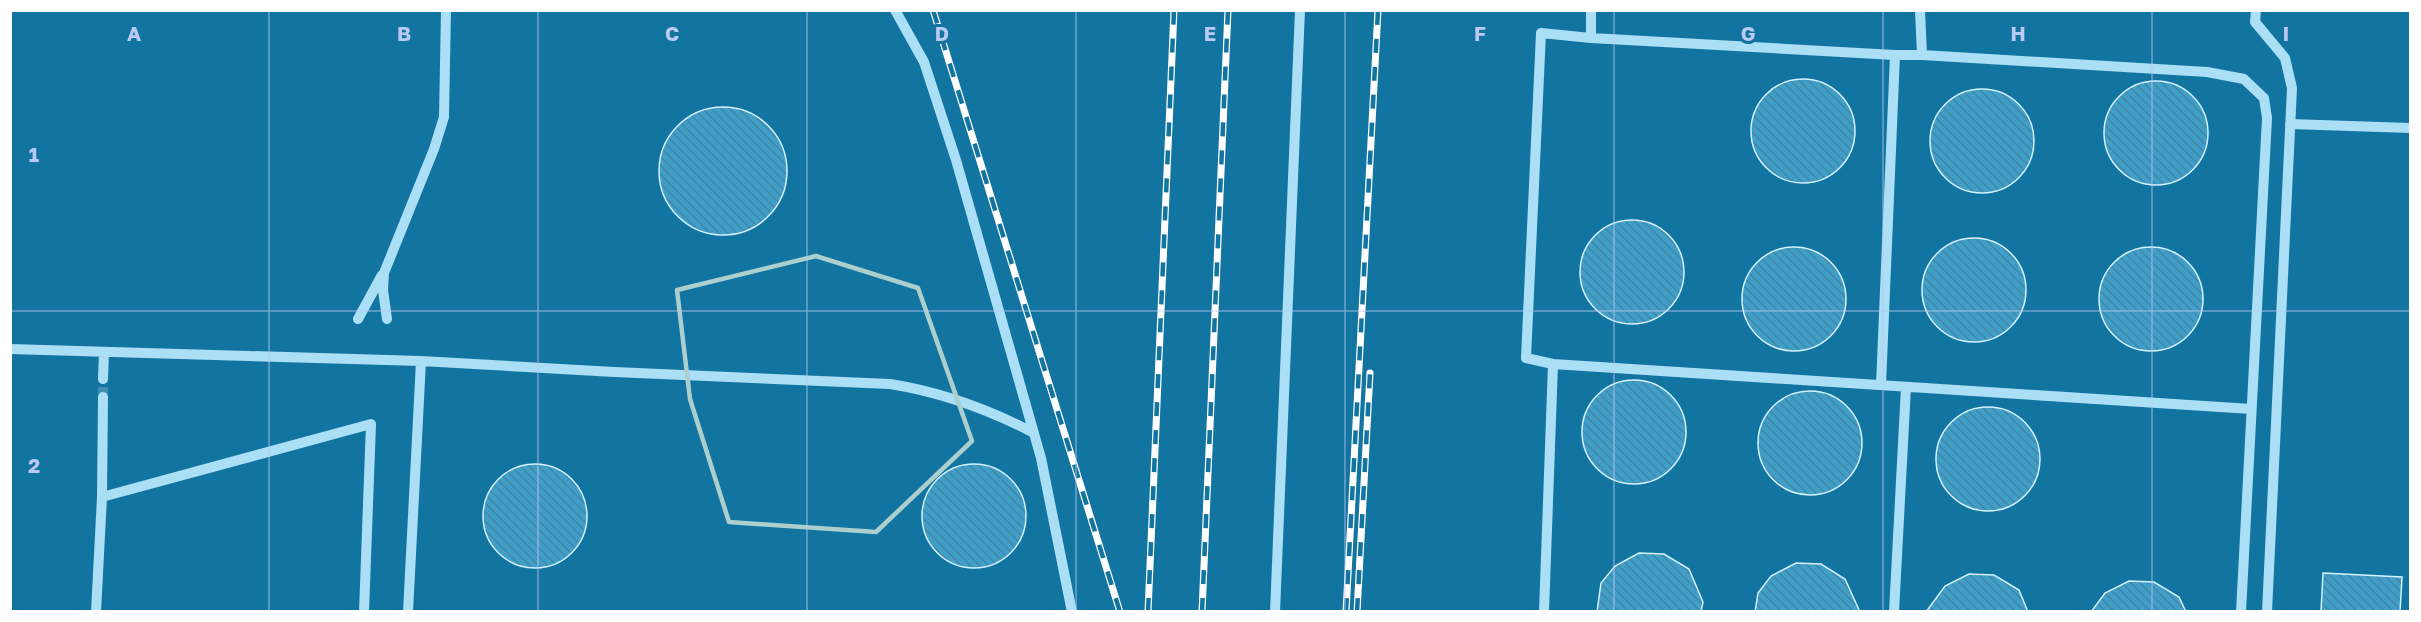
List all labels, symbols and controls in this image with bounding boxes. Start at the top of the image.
text: A [127,21,141,45]
text: B [397,21,411,45]
text: C [665,21,679,45]
text: D [935,21,949,45]
text: E [1204,21,1216,45]
text: F [1474,21,1486,45]
text: G [1741,21,1755,45]
text: H [2010,21,2026,45]
text: I [2283,21,2289,45]
text: 1 [29,142,39,166]
text: 2 [28,453,40,477]

